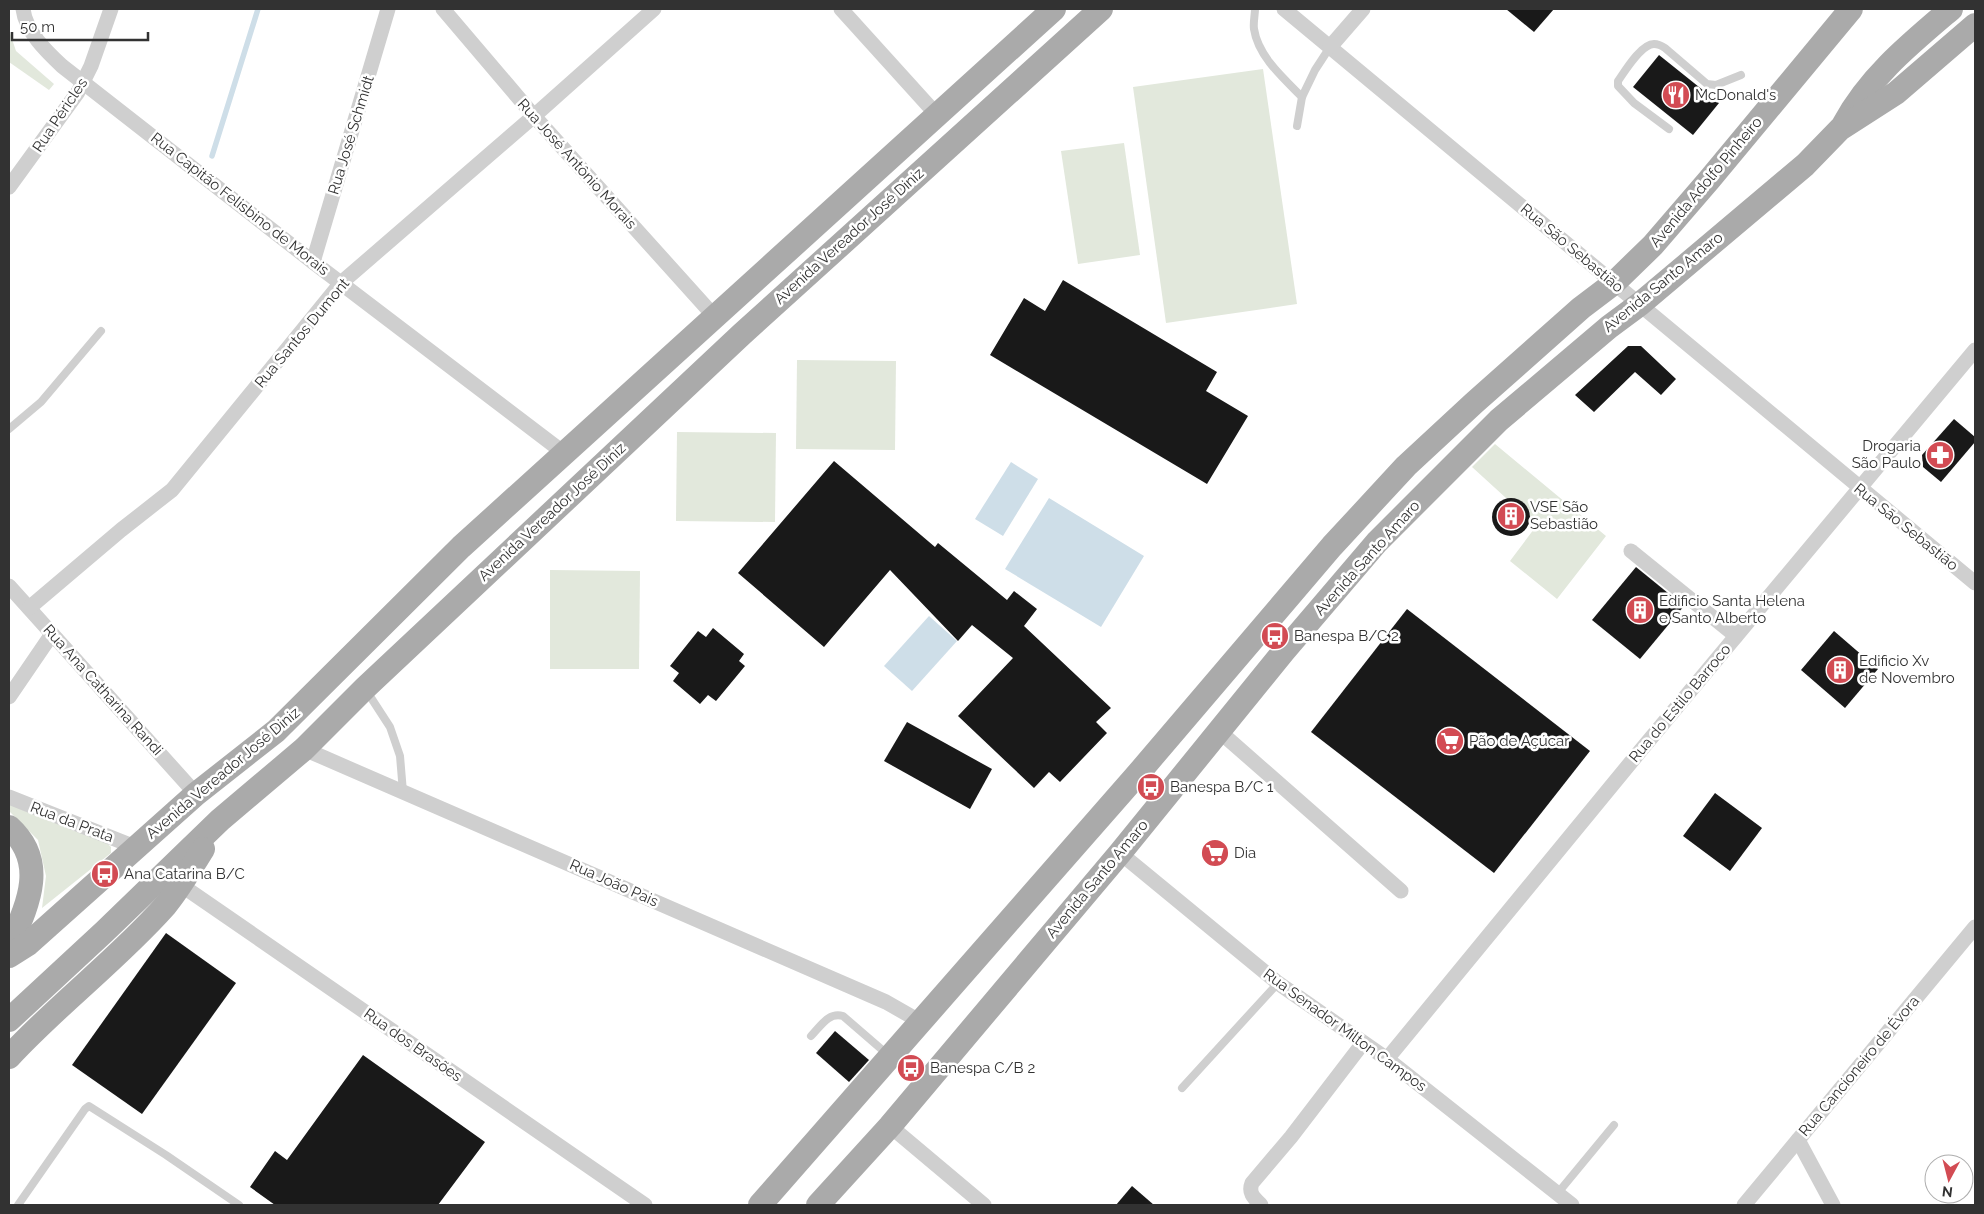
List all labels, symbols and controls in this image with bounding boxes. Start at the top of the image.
scale bar [12,10,149,42]
text: 50 m [20,18,55,36]
street label: Rua José Schmidt [324,73,378,197]
street label: Rua Péricles [29,75,91,155]
restaurant icon: McDonald's [1661,80,1691,110]
place label: McDonald's [1695,86,1776,104]
street label: Rua José Antônio Morais [514,95,640,233]
street label: Avenida Adolfo Pinheiro [1646,113,1766,251]
street label: Rua Capitão Felisbino de Morais [147,129,333,279]
street label: Avenida Vereador José Diniz [771,164,927,308]
street label: Rua São Sebastião [1517,200,1627,296]
street label: Avenida Santo Amaro [1600,228,1726,336]
street label: Rua Santos Dumont [251,275,353,391]
place label: Drogaria São Paulo [1852,437,1921,472]
street label: Avenida Vereador José Diniz [475,439,629,585]
pharmacy icon: Drogaria São Paulo [1925,440,1955,470]
street label: Rua São Sebastião [1850,480,1962,575]
street label: Avenida Santo Amaro [1311,497,1423,619]
place label: VSE São Sebastião [1530,498,1598,533]
building icon: VSE São Sebastião [1496,501,1526,531]
place label: Edificio Santa Helena e Santo Alberto [1659,592,1805,627]
building icon: Edificio Santa Helena e Santo Alberto [1625,595,1655,625]
street label: Rua Ana Catharina Randi [39,621,167,759]
bus stop icon: Banespa B/C 2 [1260,621,1290,651]
place label: Banespa B/C 2 [1294,627,1399,645]
street label: Rua do Estilo Barroco [1625,640,1735,766]
place label: Edificio Xv de Novembro [1859,652,1955,687]
building icon: Edificio Xv de Novembro [1825,655,1855,685]
street label: Avenida Vereador José Diniz [143,703,303,843]
supermarket icon: Pão de Açúcar [1435,726,1465,756]
place label: Pão de Açúcar [1469,732,1570,750]
bus stop icon: Banespa B/C 1 [1136,772,1166,802]
place label: Banespa B/C 1 [1170,778,1274,796]
street label: Rua da Prata [28,798,116,846]
street label: Avenida Santo Amaro [1042,816,1152,942]
supermarket icon: Dia [1200,838,1230,868]
place label: Dia [1234,844,1256,862]
street label: Rua João Pais [567,855,661,911]
bus stop icon: Ana Catarina B/C [90,859,120,889]
place label: Ana Catarina B/C [124,865,245,883]
street label: Rua Senador Milton Campos [1260,965,1430,1095]
street label: Rua Cancioneiro de Évora [1795,992,1923,1140]
street label: Rua dos Brasões [361,1004,465,1086]
bus stop icon: Banespa C/B 2 [896,1053,926,1083]
place label: Banespa C/B 2 [930,1059,1035,1077]
north arrow [1924,1154,1974,1204]
text: N [1941,1183,1954,1200]

